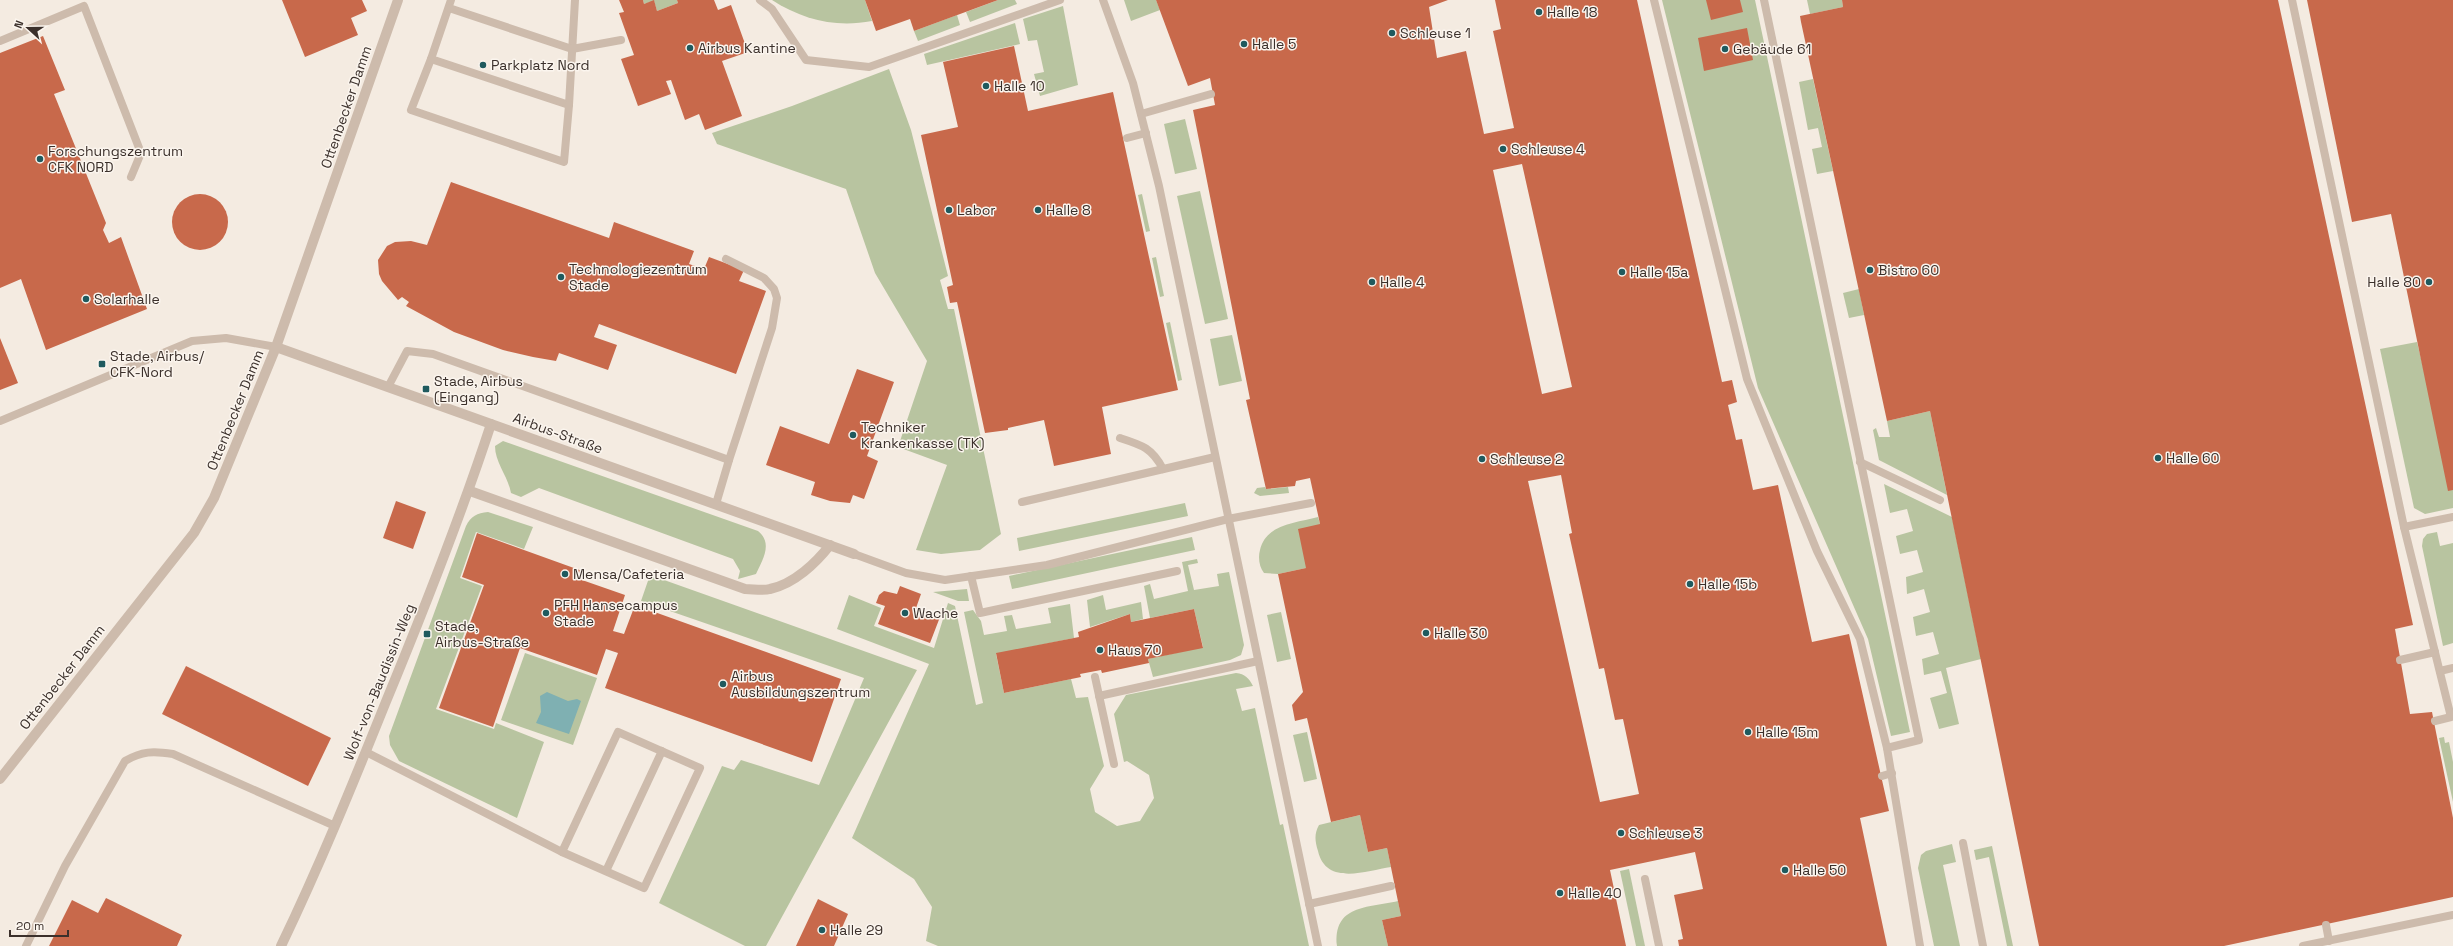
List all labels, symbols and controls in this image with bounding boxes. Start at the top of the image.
place label: Halle 18 [1547,3,1598,21]
marker: Halle 18 [1534,7,1544,17]
north arrow [8,8,48,48]
text: N [11,18,27,30]
place label: Schleuse 1 [1400,24,1471,42]
marker: Schleuse 1 [1387,28,1397,38]
place label: Halle 5 [1252,35,1296,53]
place label: Airbus Kantine [698,39,796,57]
marker: Halle 5 [1239,39,1249,49]
place label: Gebäude 61 [1733,40,1811,58]
street label: Ottenbecker Damm [317,43,375,171]
marker: Airbus Kantine [685,43,695,53]
marker: Gebäude 61 [1720,44,1730,54]
place label: Parkplatz Nord [491,56,590,74]
marker: Parkplatz Nord [478,60,488,70]
place label: Halle 10 [994,77,1045,95]
marker: Halle 10 [981,81,991,91]
place label: Schleuse 4 [1511,140,1585,158]
place label: Forschungszentrum CFK NORD [48,142,183,176]
marker: Schleuse 4 [1498,144,1508,154]
marker: Forschungszentrum CFK NORD [35,154,45,164]
place label: Labor [957,201,996,219]
place label: Halle 8 [1046,201,1091,219]
marker: Labor [944,205,954,215]
marker: Halle 8 [1033,205,1043,215]
place label: Technologiezentrum Stade [569,260,707,294]
place label: Bistro 60 [1878,261,1939,279]
place label: Halle 15a [1630,263,1688,281]
marker: Bistro 60 [1865,265,1875,275]
marker: Halle 15a [1617,267,1627,277]
marker: Technologiezentrum Stade [556,272,566,282]
place label: Halle 4 [1380,273,1425,291]
place label: Halle 80 [2367,273,2421,291]
marker: Halle 4 [1367,277,1377,287]
marker: Halle 80 [2424,277,2434,287]
place label: Solarhalle [94,290,160,308]
marker: Solarhalle [81,294,91,304]
place label: Stade, Airbus/ CFK-Nord [110,347,205,381]
street label: Ottenbecker Damm [203,347,267,473]
marker: Stade, Airbus/ CFK-Nord [97,359,107,369]
place label: Stade, Airbus (Eingang) [434,372,523,406]
marker: Stade, Airbus (Eingang) [421,384,431,394]
street label: Airbus-Straße [511,408,605,458]
place label: Techniker Krankenkasse (TK) [861,418,985,452]
marker: Techniker Krankenkasse (TK) [848,430,858,440]
place label: Halle 60 [2166,449,2220,467]
place label: Schleuse 2 [1490,450,1564,468]
marker: Halle 60 [2153,453,2163,463]
marker: Schleuse 2 [1477,454,1487,464]
place label: Mensa/Cafeteria [573,565,684,583]
marker: Mensa/Cafeteria [560,569,570,579]
place label: Halle 15b [1698,575,1757,593]
marker: Halle 15b [1685,579,1695,589]
place label: PFH Hansecampus Stade [554,596,678,630]
street label: Wolf-von-Baudissin-Weg [339,601,419,763]
place label: Wache [913,604,958,622]
marker: PFH Hansecampus Stade [541,608,551,618]
marker: Wache [900,608,910,618]
place label: Stade, Airbus-Straße [435,617,529,651]
street label: Ottenbecker Damm [15,621,109,733]
place label: Halle 30 [1434,624,1487,642]
marker: Halle 30 [1421,628,1431,638]
marker: Stade, Airbus-Straße [422,629,432,639]
place label: Haus 70 [1108,641,1161,659]
marker: Haus 70 [1095,645,1105,655]
place label: Airbus Ausbildungszentrum [731,667,870,701]
marker: Airbus Ausbildungszentrum [718,679,728,689]
place label: Halle 15m [1756,723,1818,741]
marker: Halle 15m [1743,727,1753,737]
place label: Schleuse 3 [1629,824,1703,842]
marker: Schleuse 3 [1616,828,1626,838]
place label: Halle 50 [1793,861,1846,879]
marker: Halle 50 [1780,865,1790,875]
place label: Halle 40 [1568,884,1622,902]
marker: Halle 40 [1555,888,1565,898]
scale bar [10,912,68,938]
text: 20 m [16,918,44,934]
place label: Halle 29 [830,921,883,939]
marker: Halle 29 [817,925,827,935]

